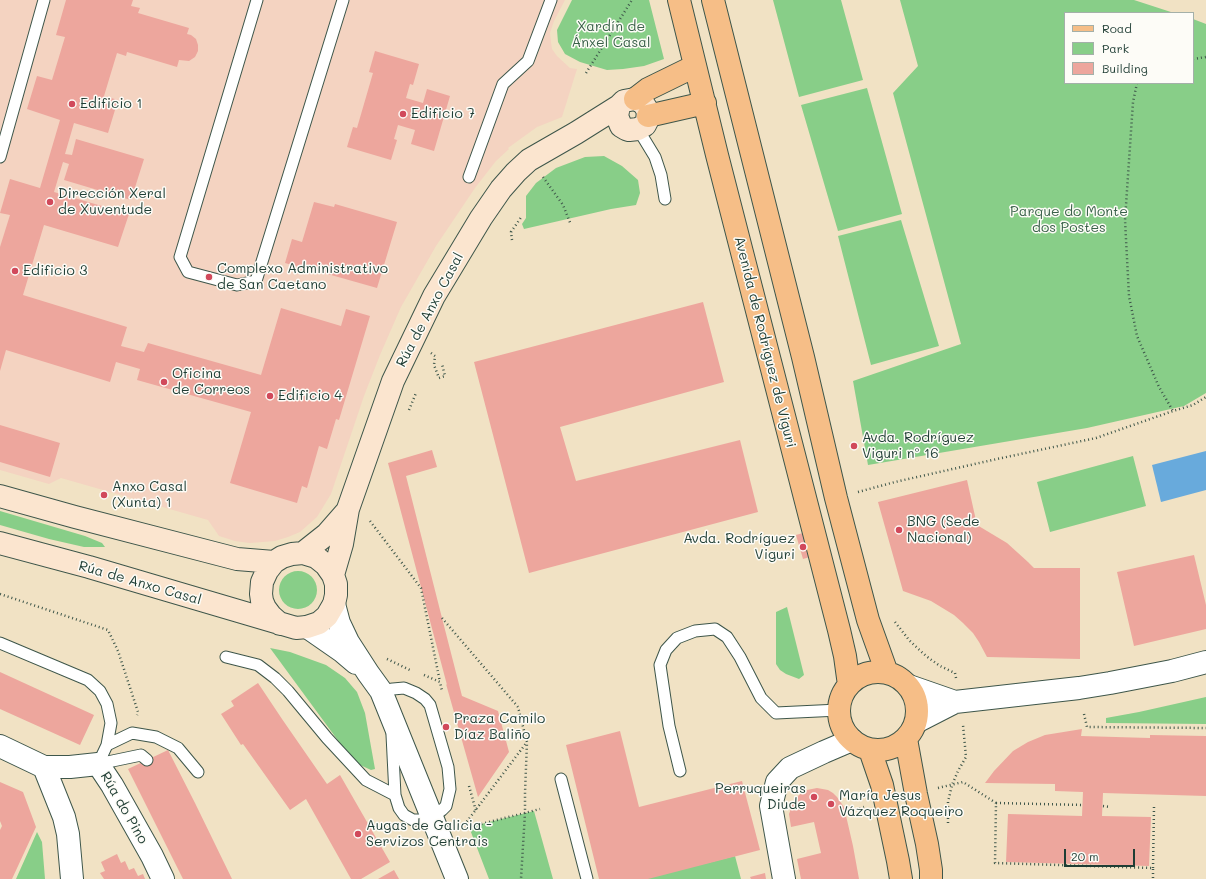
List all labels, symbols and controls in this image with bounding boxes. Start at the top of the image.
legend [1064,12,1194,84]
park label: Xardín de Ánxel Casal [572,19,650,52]
text: Road [1102,20,1132,36]
text: Park [1102,40,1129,56]
text: Building [1102,60,1148,76]
place label: Edificio 1 [80,96,142,112]
marker: Edificio 1 [67,99,77,109]
place label: Edificio 7 [411,106,475,122]
marker: Edificio 7 [398,109,408,119]
place label: Dirección Xeral de Xuventude [58,186,166,218]
marker: Dirección Xeral de Xuventude [45,197,55,207]
park label: Parque do Monte dos Postes [1010,204,1128,236]
street label: Avenida de Rodríguez de Viguri [731,235,799,449]
street label: Rúa de Anxo Casal [393,250,467,370]
place label: Complexo Administrativo de San Caetano [217,261,388,294]
place label: Edificio 3 [23,263,87,279]
marker: Edificio 3 [10,266,20,276]
marker: Complexo Administrativo de San Caetano [204,272,214,282]
place label: Oficina de Correos [172,366,250,398]
marker: Oficina de Correos [159,377,169,387]
place label: Edificio 4 [278,388,342,404]
marker: Edificio 4 [265,391,275,401]
place label: Avda. Rodríguez Viguri nº 16 [862,430,974,462]
marker: Avda. Rodríguez Viguri nº 16 [849,441,859,451]
place label: Anxo Casal (Xunta) 1 [112,479,187,512]
marker: Anxo Casal (Xunta) 1 [99,490,109,500]
place label: BNG (Sede Nacional) [907,514,980,546]
marker: BNG (Sede Nacional) [894,525,904,535]
place label: Avda. Rodríguez Viguri [683,531,795,564]
marker: Avda. Rodríguez Viguri [798,542,808,552]
street label: Rúa de Anxo Casal [77,557,203,609]
place label: Praza Camilo Díaz Baliño [454,711,545,744]
marker: Praza Camilo Díaz Baliño [441,722,451,732]
street label: Rúa do Pino [97,769,151,847]
place label: Perruqueiras Diude [715,781,806,814]
place label: María Jesus Vázquez Roqueiro [839,788,963,820]
marker: Perruqueiras Diude [809,792,819,802]
marker: María Jesus Vázquez Roqueiro [826,799,836,809]
place label: Augas de Galicia - Servizos Centrais [366,818,492,850]
marker: Augas de Galicia - Servizos Centrais [353,829,363,839]
scale bar [1066,841,1137,867]
text: 20 m [1071,848,1099,864]

